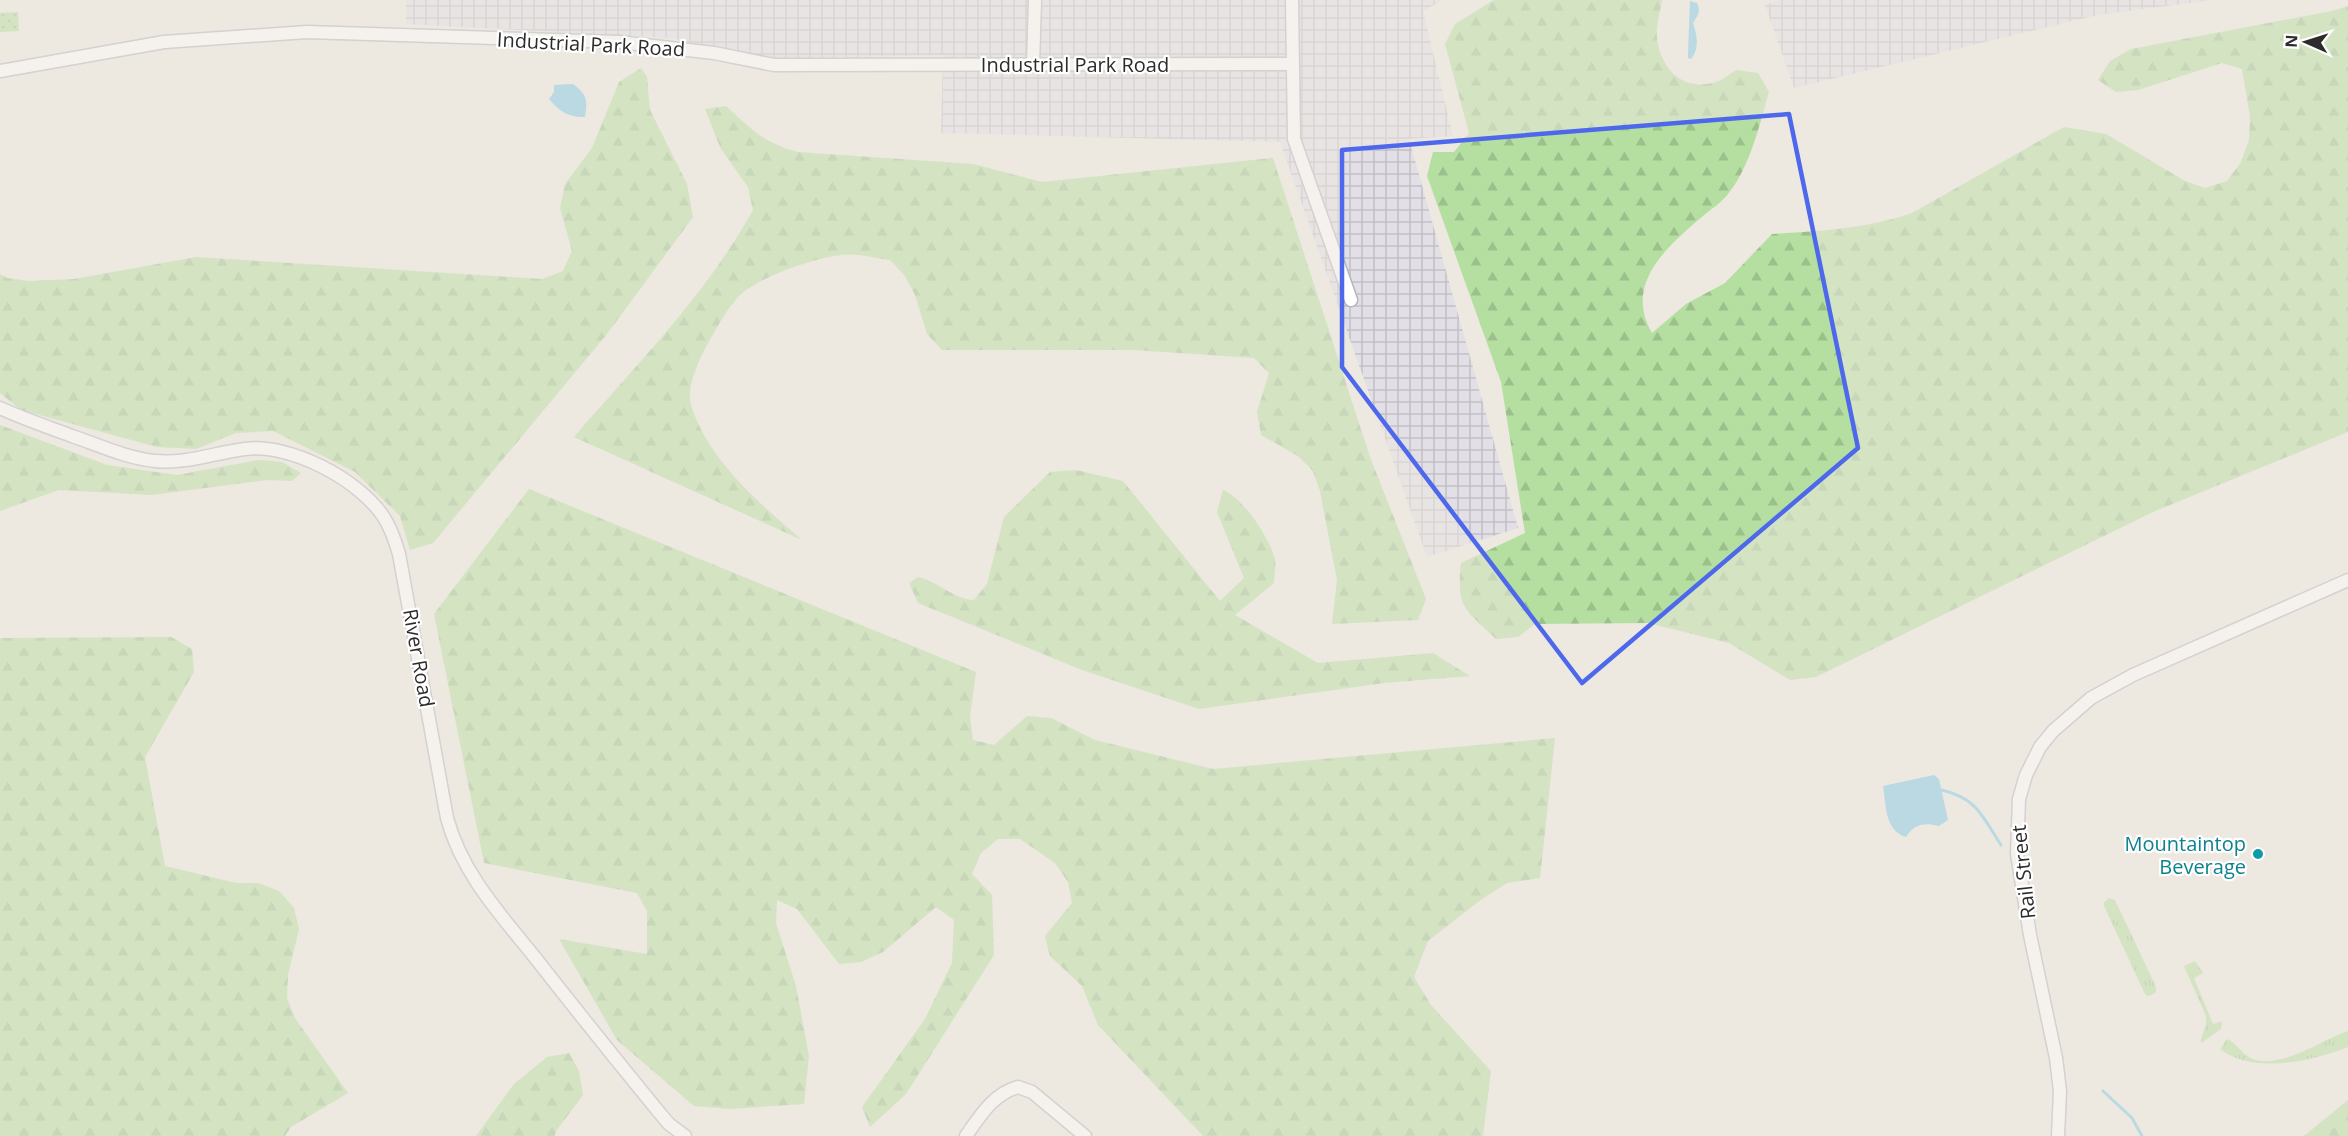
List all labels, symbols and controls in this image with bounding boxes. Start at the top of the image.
north arrow [2276,12,2336,72]
street label: Industrial Park Road [496,26,686,62]
text: N [2280,34,2302,48]
street label: Industrial Park Road [981,51,1169,78]
street label: River Road [397,607,441,709]
street label: Rail Street [2005,824,2041,920]
place label: Mountaintop Beverage [2124,830,2246,880]
marker: Mountaintop Beverage [2251,847,2265,861]

